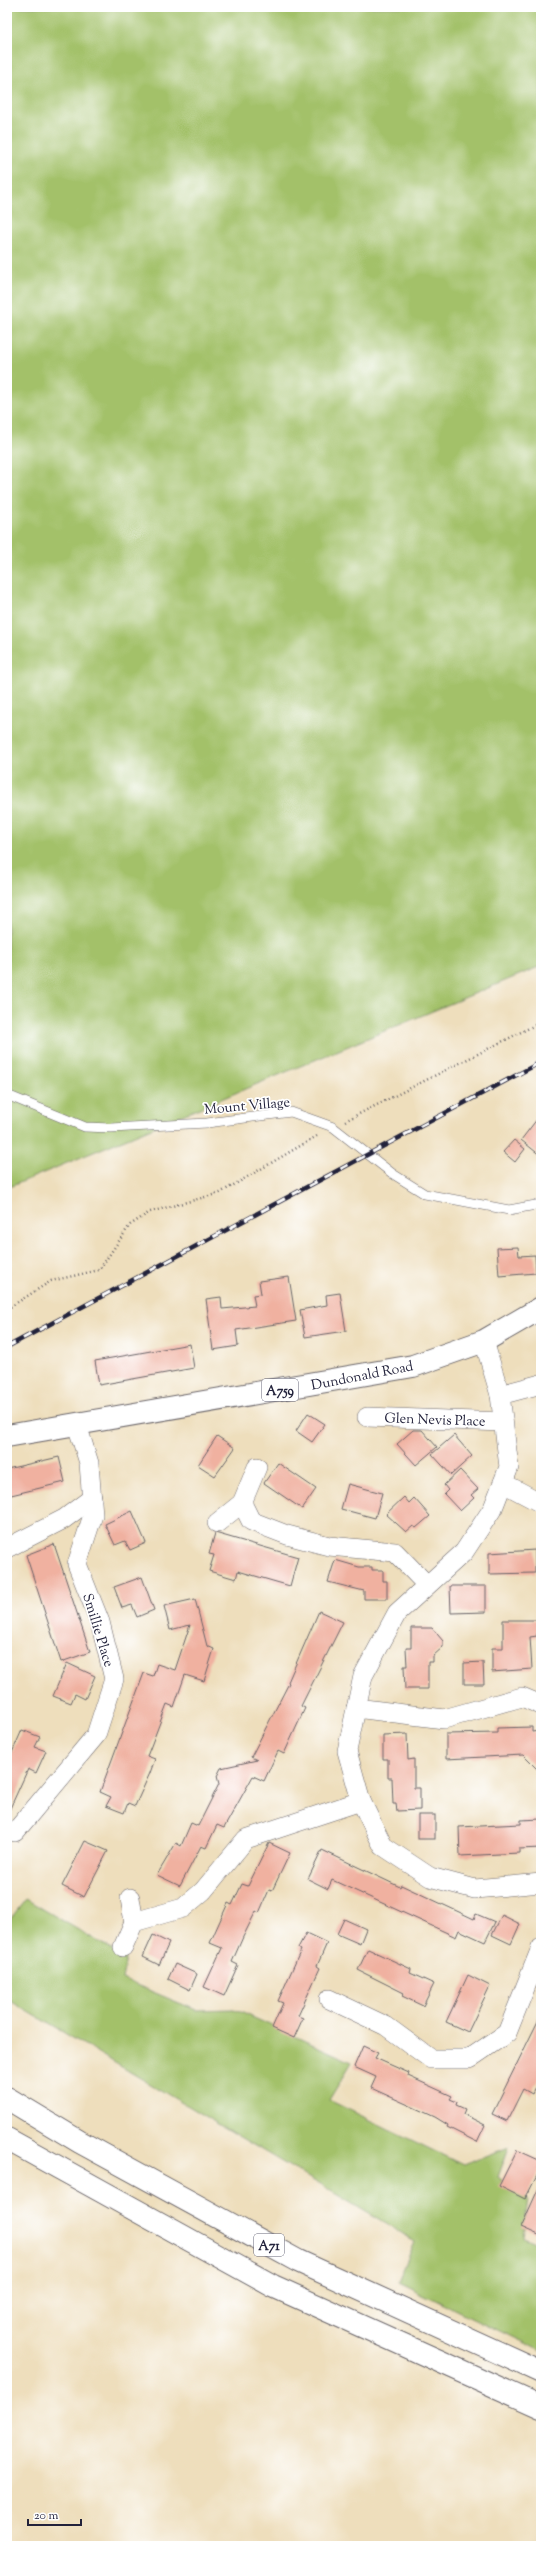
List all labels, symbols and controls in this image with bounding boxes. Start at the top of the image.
street label: Mount Village [203,1093,291,1121]
street label: Dundonald Road [310,1357,415,1397]
road number: A759 [262,1379,298,1401]
street label: Glen Nevis Place [384,1409,486,1433]
street label: Smillie Place [76,1591,118,1670]
road number: A71 [254,2234,284,2256]
scale bar [28,2501,81,2527]
text: 20 m [34,2507,59,2525]

